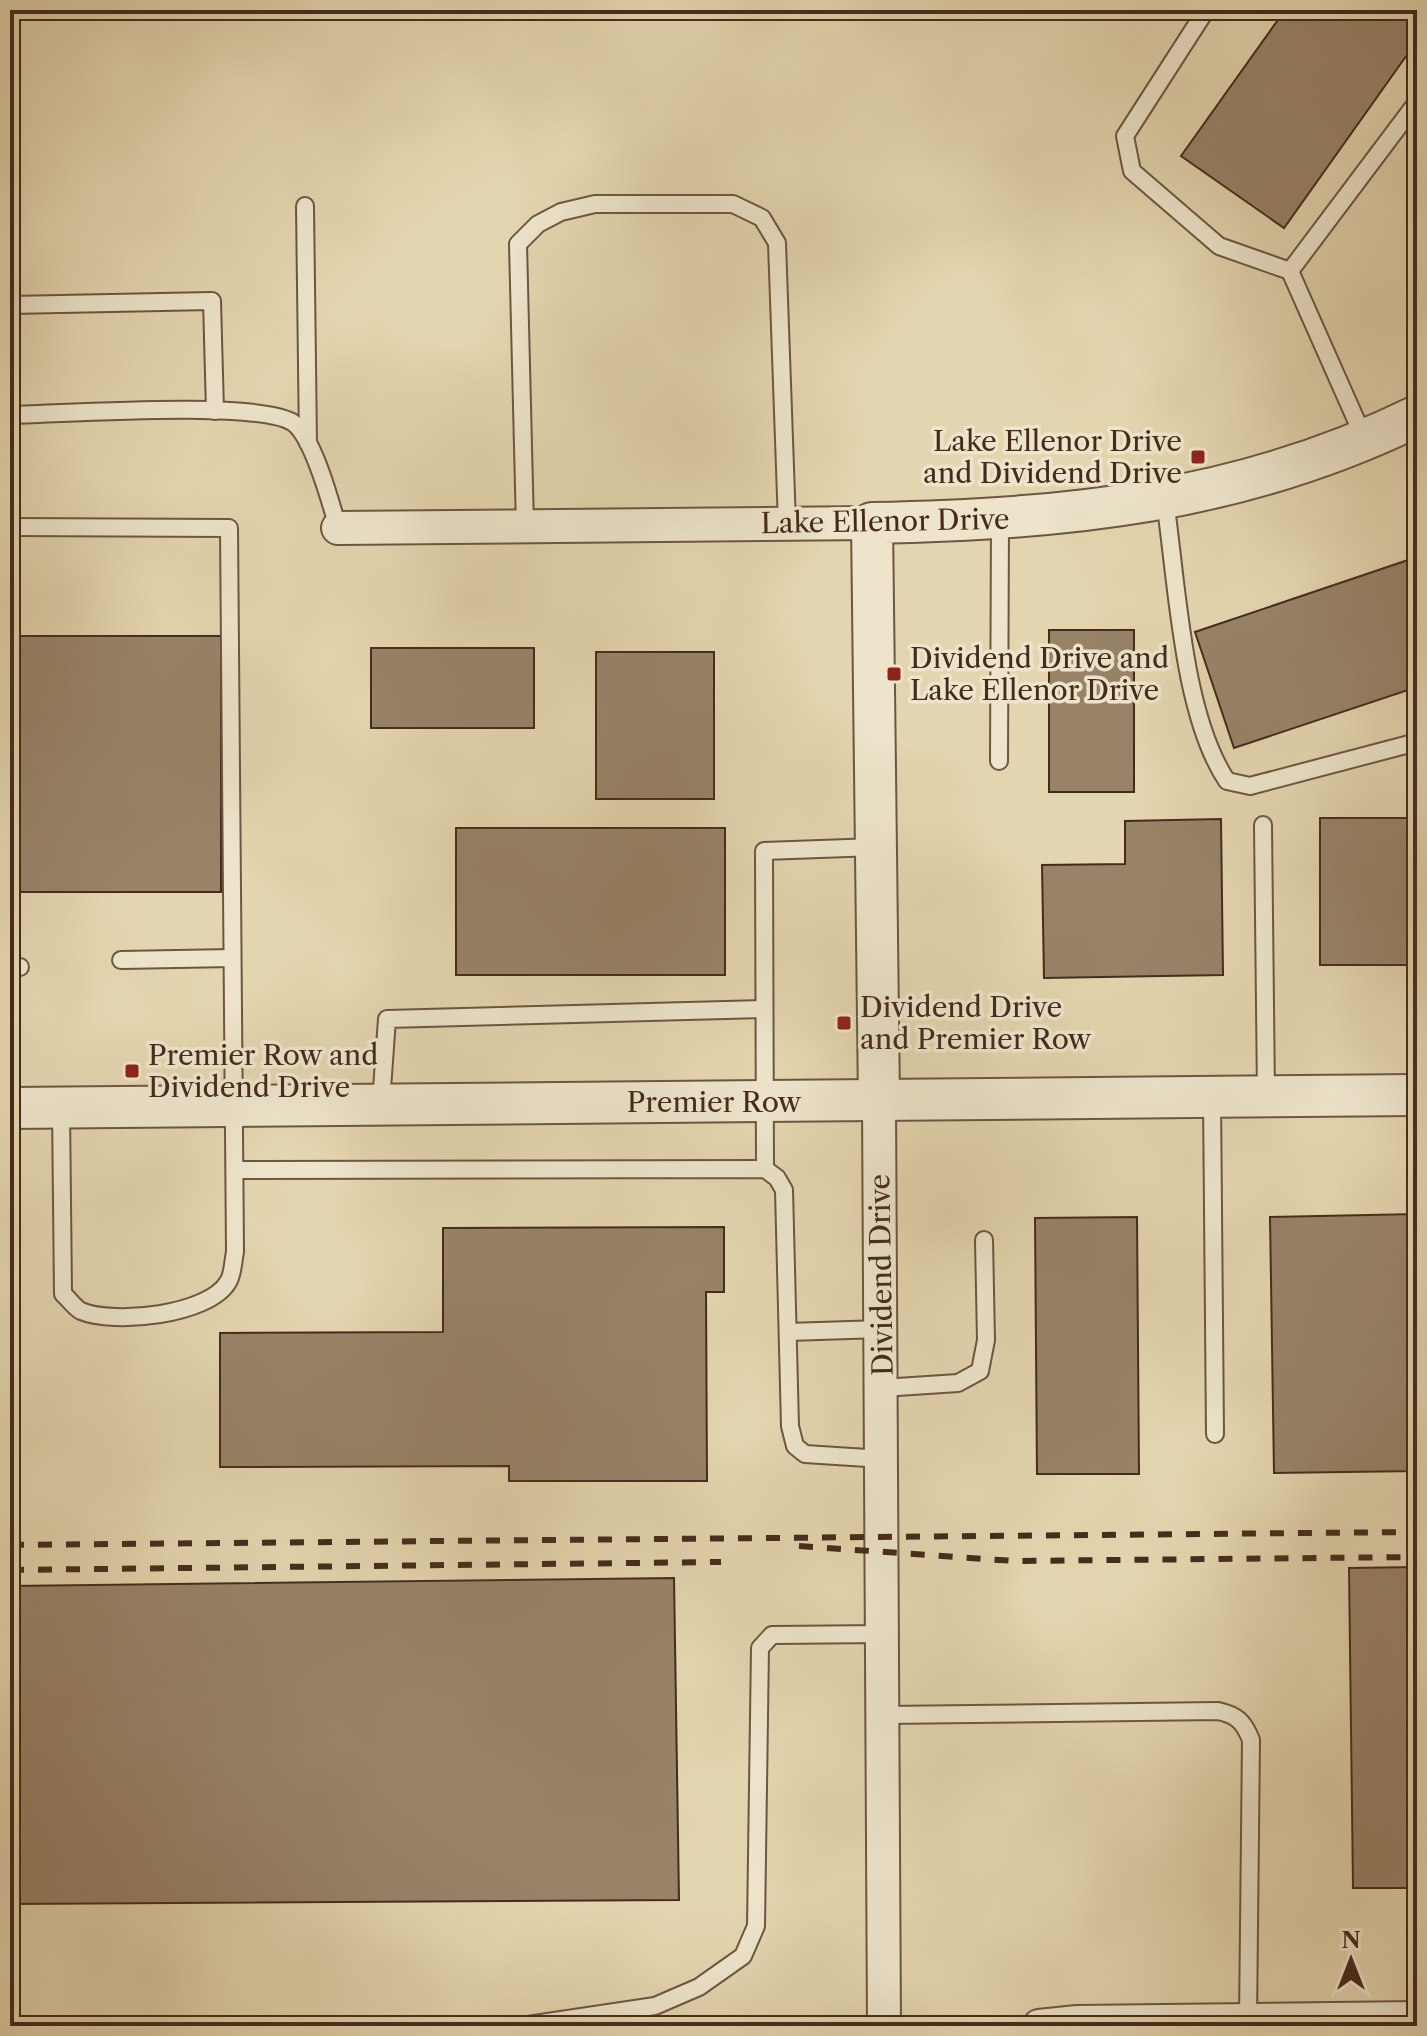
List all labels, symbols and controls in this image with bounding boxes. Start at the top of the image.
place label: Lake Ellenor Drive and Dividend Drive [923,424,1182,490]
marker: Lake Ellenor Drive and Dividend Drive [1189,448,1207,466]
street label: Lake Ellenor Drive [760,502,1010,540]
place label: Dividend Drive and Lake Ellenor Drive [910,641,1169,707]
marker: Dividend Drive and Lake Ellenor Drive [885,665,903,683]
place label: Dividend Drive and Premier Row [860,990,1092,1056]
marker: Dividend Drive and Premier Row [835,1014,853,1032]
place label: Premier Row and Dividend Drive [148,1038,378,1104]
marker: Premier Row and Dividend Drive [123,1062,141,1080]
street label: Premier Row [627,1085,802,1119]
street label: Dividend Drive [862,1174,900,1376]
north arrow [1311,1920,1391,2000]
text: N [1341,1927,1361,1954]

